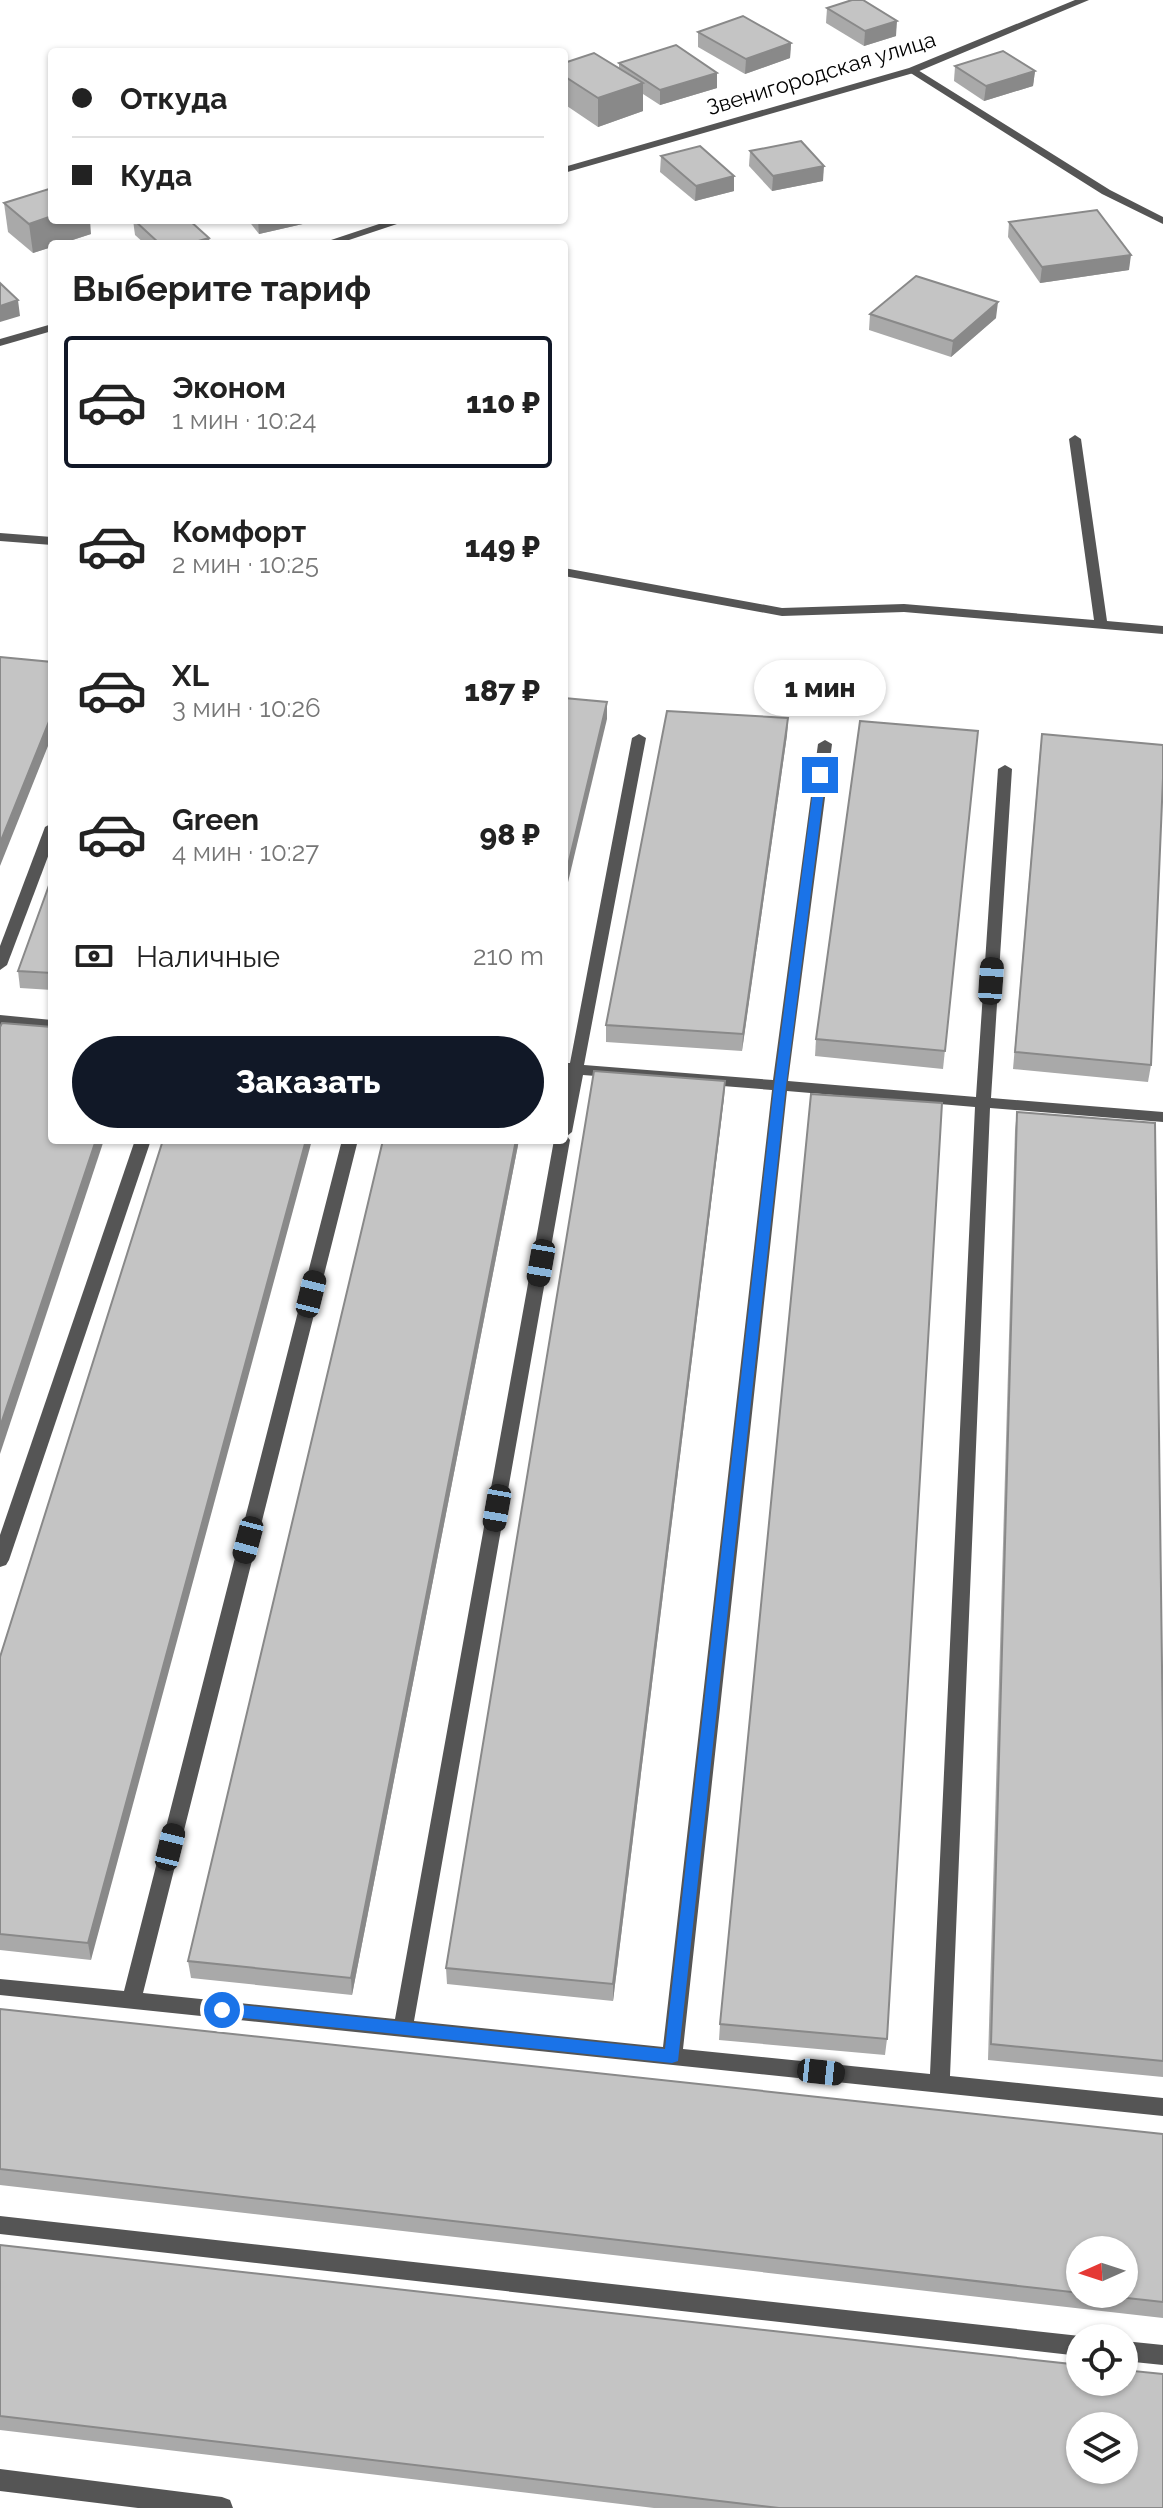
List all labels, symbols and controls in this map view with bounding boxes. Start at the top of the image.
street label: Звенигородская улица [703,26,939,120]
text: Откуда [120,81,227,116]
text: Куда [120,158,192,193]
text: Выберите тариф [72,267,371,309]
icon: car [76,366,148,438]
text: Эконом [172,370,286,405]
text: 110 ₽ [466,385,540,420]
text: 1 мин · 10:24 [172,405,316,435]
icon: car [76,510,148,582]
text: Комфорт [172,514,306,549]
text: 149 ₽ [465,529,540,564]
text: 2 мин · 10:25 [172,549,319,579]
icon: car [76,654,148,726]
text: XL [172,658,209,693]
callout: 1 мин [754,659,886,715]
text: 187 ₽ [464,673,540,708]
text: 1 мин [785,673,855,703]
text: 3 мин · 10:26 [172,693,321,723]
route end [802,757,838,793]
icon: car [76,798,148,870]
text: Green [172,802,259,837]
text: 98 ₽ [480,817,540,852]
text: 4 мин · 10:27 [172,837,319,867]
icon: cash [72,934,116,978]
text: Наличные [136,939,280,974]
text: 210 m [473,941,544,971]
car [977,956,1005,1006]
button: Заказать [72,1036,544,1128]
car [525,1237,557,1289]
car [294,1268,328,1320]
car [481,1482,513,1534]
car [230,1514,266,1566]
car [153,1821,187,1873]
route start [204,1992,240,2028]
car [796,2058,846,2086]
north arrow [1066,2236,1138,2308]
map controls [1066,2236,1138,2484]
button: locate [1066,2324,1138,2396]
button: layers [1066,2412,1138,2484]

